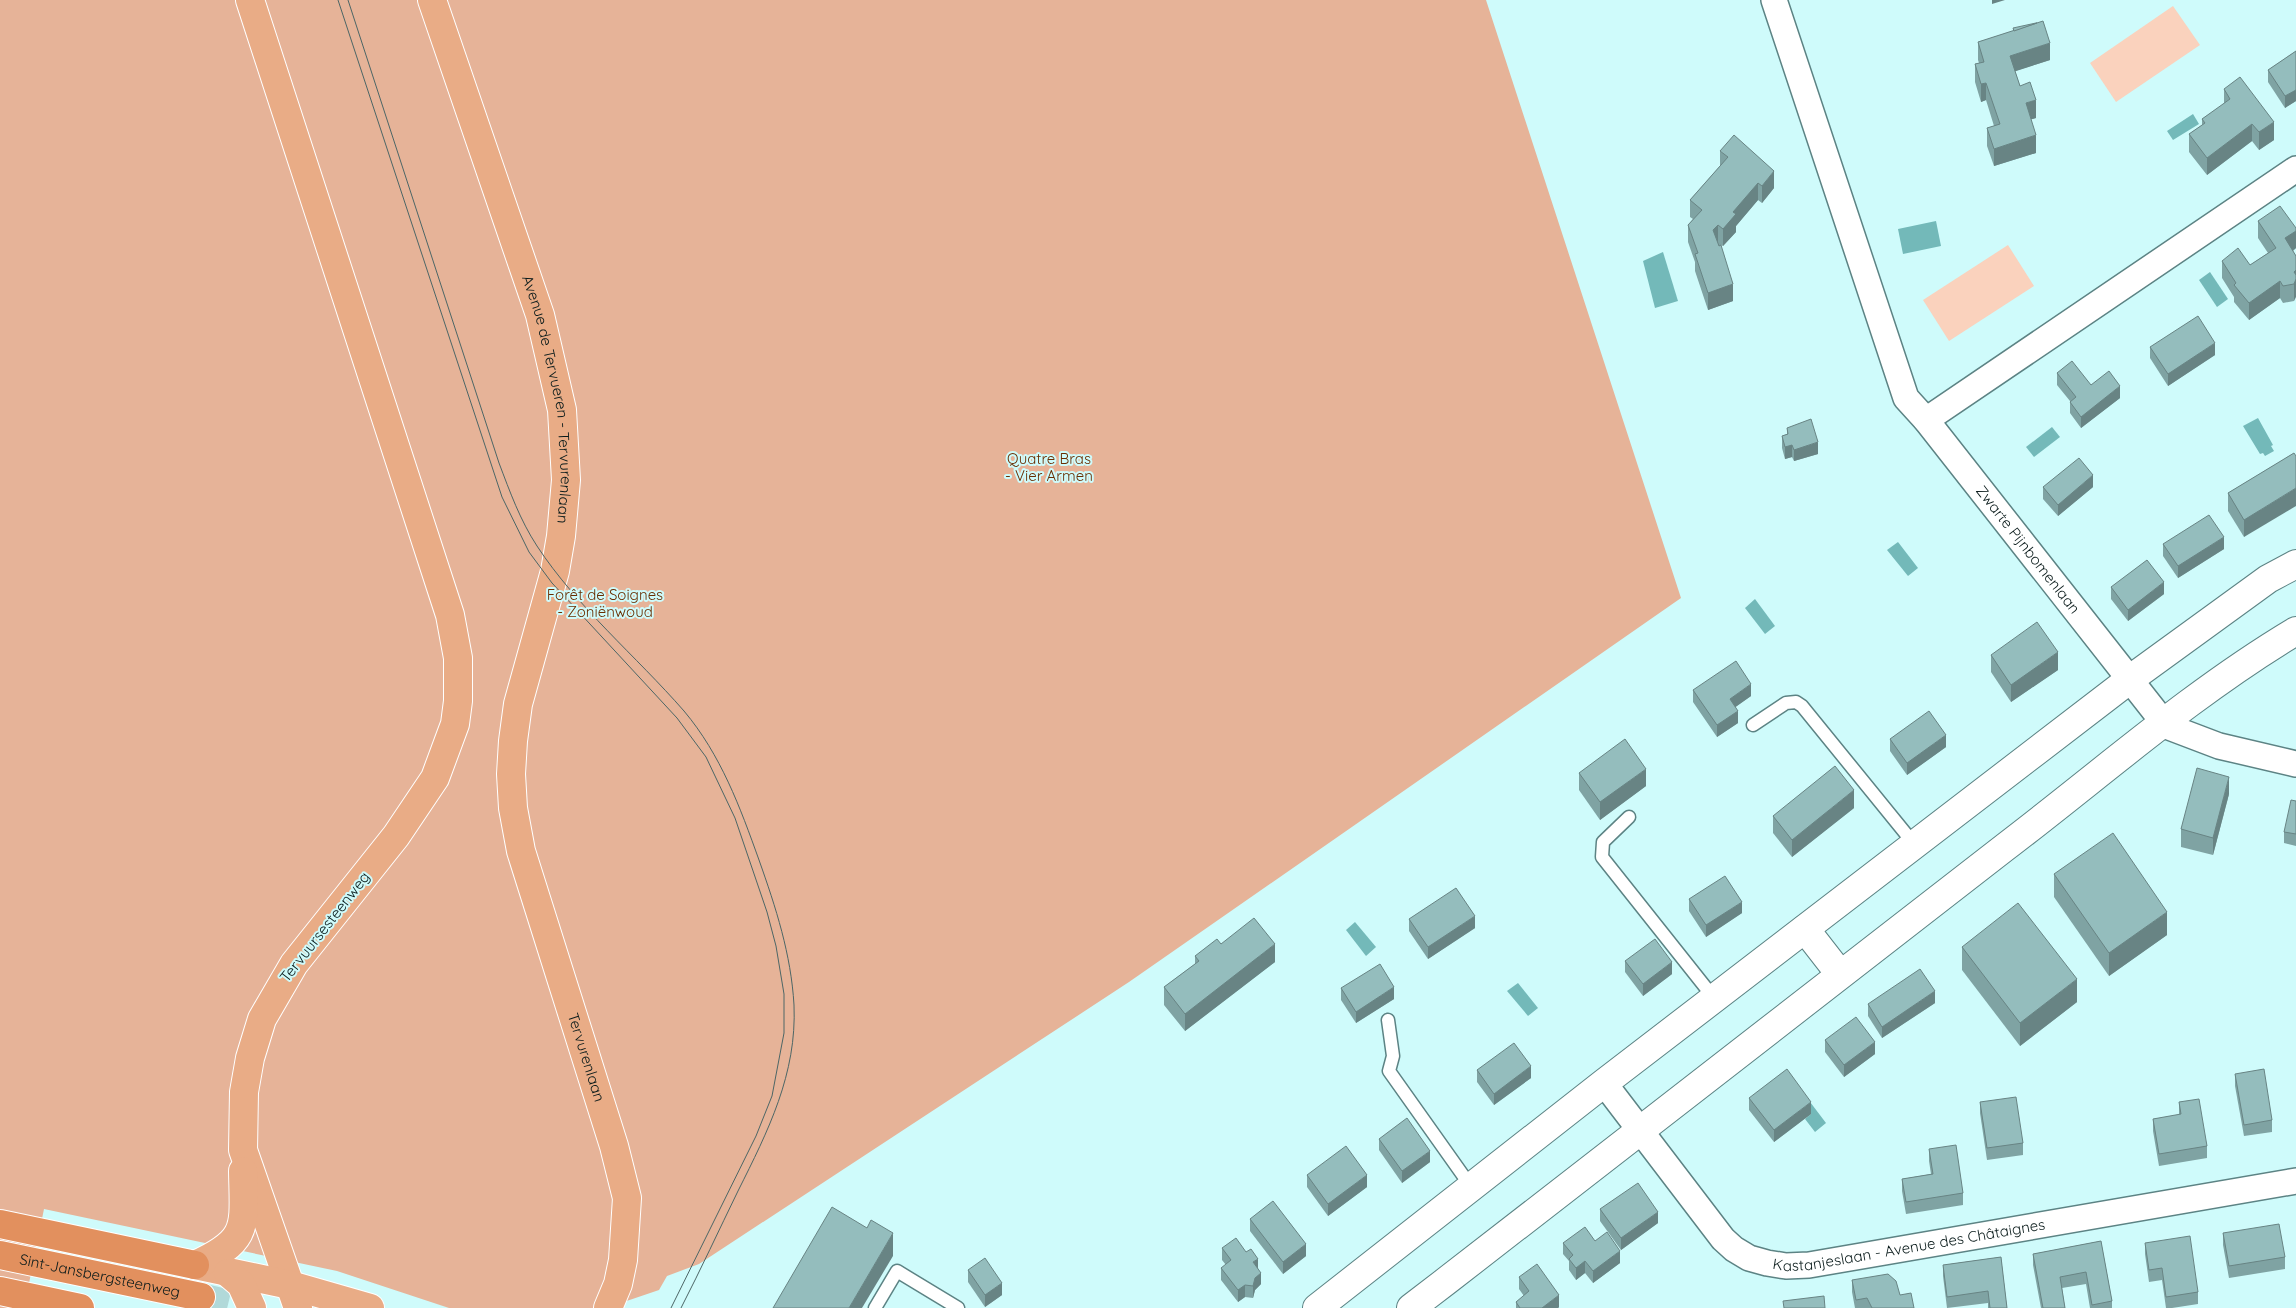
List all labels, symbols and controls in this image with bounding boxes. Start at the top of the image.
street label: Avenue de Tervueren - Tervurenlaan [518,273,576,525]
park label: Quatre Bras - Vier Armen [1005,449,1093,485]
street label: Zwarte Pijnbomenlaan [1972,481,2085,617]
park label: Forêt de Soignes - Zoniënwoud [547,585,663,621]
street label: Tervuursesteenweg [275,868,374,986]
street label: Tervurenlaan [564,1011,609,1104]
street label: Kastanjeslaan - Avenue des Châtaignes [1771,1214,2046,1275]
street label: Sint-Jansbergsteenweg [18,1249,182,1301]

